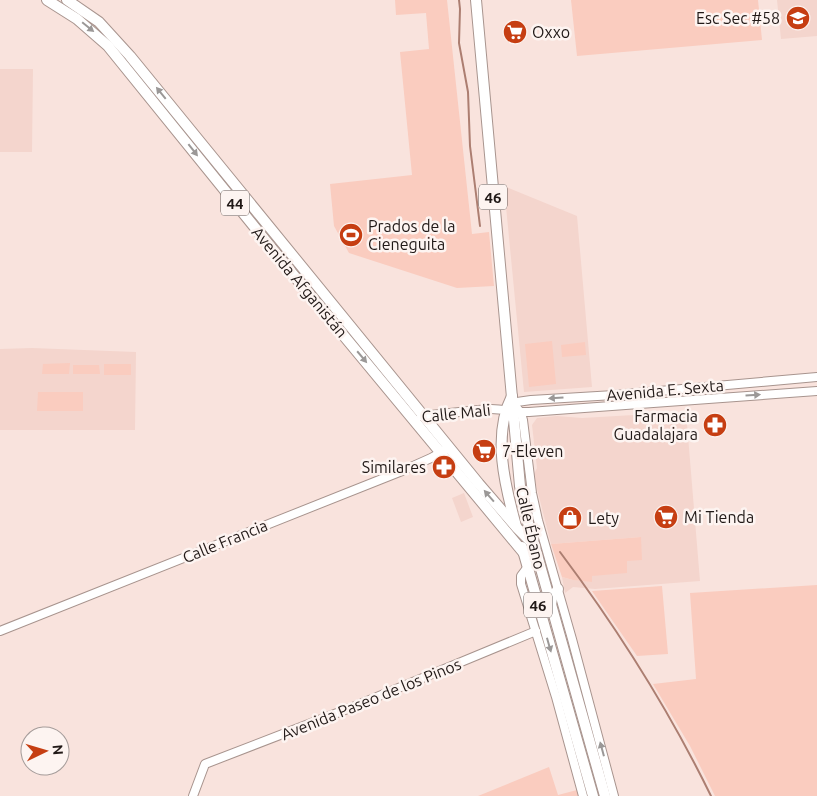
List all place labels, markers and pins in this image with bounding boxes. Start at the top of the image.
school or university icon: Esc Sec #58 [785,5,811,31]
place label: Esc Sec #58 [696,9,780,27]
supermarket icon: Oxxo [502,19,528,45]
place label: Oxxo [532,23,570,41]
place label: Prados de la Cieneguita [368,217,455,253]
sports icon: Prados de la Cieneguita [338,222,364,248]
place label: Farmacia Guadalajara [614,407,698,443]
pharmacy icon: Farmacia Guadalajara [702,412,728,438]
supermarket icon: 7-Eleven [471,438,497,464]
place label: 7-Eleven [502,442,563,460]
pharmacy icon: Similares [431,454,457,480]
place label: Similares [362,458,426,476]
supermarket icon: Mi Tienda [653,504,679,530]
shop icon: Lety [557,505,583,531]
place label: Mi Tienda [684,508,754,526]
place label: Lety [588,509,619,527]

